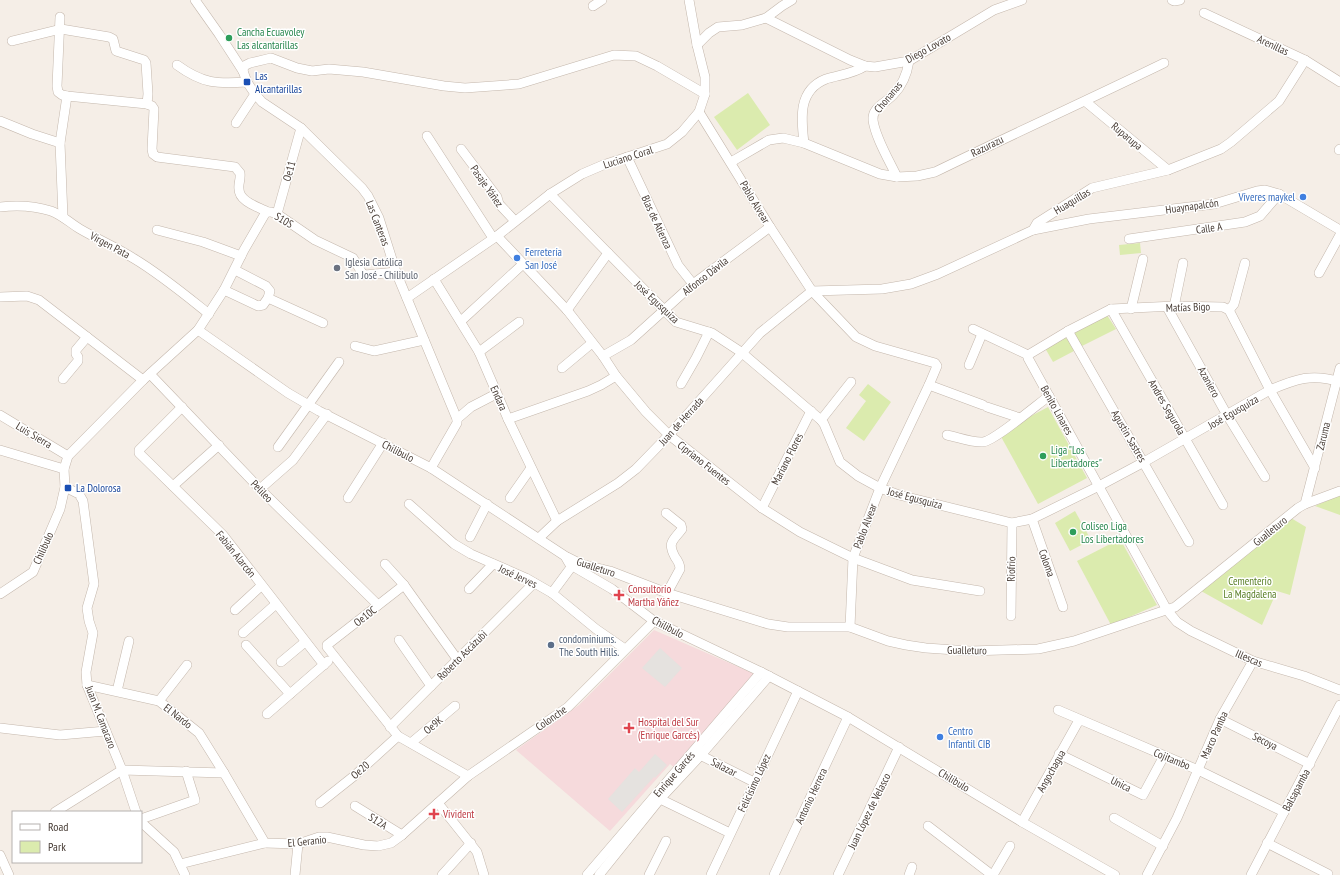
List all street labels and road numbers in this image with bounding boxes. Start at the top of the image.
street label: Diego Lovato [903,30,953,66]
street label: Arenillas [1255,32,1291,58]
street label: Chonanas [871,78,905,116]
street label: Ruparupa [1109,119,1145,153]
street label: Razurazu [968,132,1006,160]
street label: Luciano Coral [601,142,655,172]
street label: Oe11 [279,159,299,183]
street label: Pasaje Yáñez [467,162,507,210]
street label: Pablo Alvear [737,178,773,226]
street label: Huaquillas [1051,184,1093,217]
street label: Blas de Atienza [638,193,676,251]
street label: Huaynapalcón [1165,195,1220,217]
street label: Las Canteras [363,198,393,248]
street label: S10S [272,209,296,231]
street label: Calle A [1195,219,1224,237]
street label: Virgen Pata [87,228,132,261]
street label: Alfonso Dávila [679,254,731,298]
street label: José Egusquiza [631,277,682,326]
street label: Matías Bigo [1166,299,1211,315]
street label: Azaniero [1195,364,1223,400]
street label: Andres Segurola [1145,377,1189,437]
street label: Endara [487,383,511,413]
street label: Benito Linares [1038,383,1076,437]
street label: José Egusquiza [1204,392,1261,433]
street label: Juan de Herrada [655,394,706,449]
street label: Agustin Sastres [1108,407,1150,465]
street label: Luis Sierra [13,419,55,451]
street label: Zaruma [1313,421,1333,451]
street label: Mariano Flores [768,431,806,487]
street label: Chilibulo [380,437,417,465]
street label: Cipriano Fuentes [675,438,734,488]
street label: Pelileo [248,477,276,505]
street label: José Egusquiza [885,484,944,512]
street label: Pablo Alvear [850,501,880,551]
street label: Gualleturo [1250,513,1290,549]
street label: Fabián Alarcón [213,528,259,580]
street label: Chilibulo [30,529,56,566]
street label: Coloma [1036,547,1058,579]
street label: Gualleturo [575,554,617,580]
street label: Riofrio [1004,556,1018,582]
street label: José Jerves [496,561,540,591]
street label: Oe10C [351,603,379,629]
street label: Chilibulo [650,613,687,641]
street label: Roberto Ascázubi [434,627,490,683]
street label: Gualleturo [947,643,987,657]
street label: Illescas [1233,646,1265,670]
street label: Juan M. Camacaro [82,683,120,751]
street label: El Nardo [161,700,195,732]
street label: Colonche [533,702,570,734]
street label: Marco Pamba [1197,709,1231,761]
street label: Oe9K [420,713,446,737]
street label: Secoya [1250,729,1280,753]
street label: Cojitambo [1152,745,1193,773]
street label: Angochagua [1034,747,1068,795]
street label: Enrique Garcés [650,748,698,800]
street label: Felicísimo López [734,752,774,814]
street label: Salazar [709,755,739,779]
street label: Oe20 [348,758,372,782]
street label: Chilibulo [936,765,972,795]
street label: Antonio Herrera [792,766,830,826]
street label: Balsapamba [1279,766,1313,814]
street label: Juan López de Velasco [844,771,894,852]
street label: Unica [1108,773,1134,795]
street label: S12A [366,810,391,833]
street label: El Geranio [287,832,327,850]

